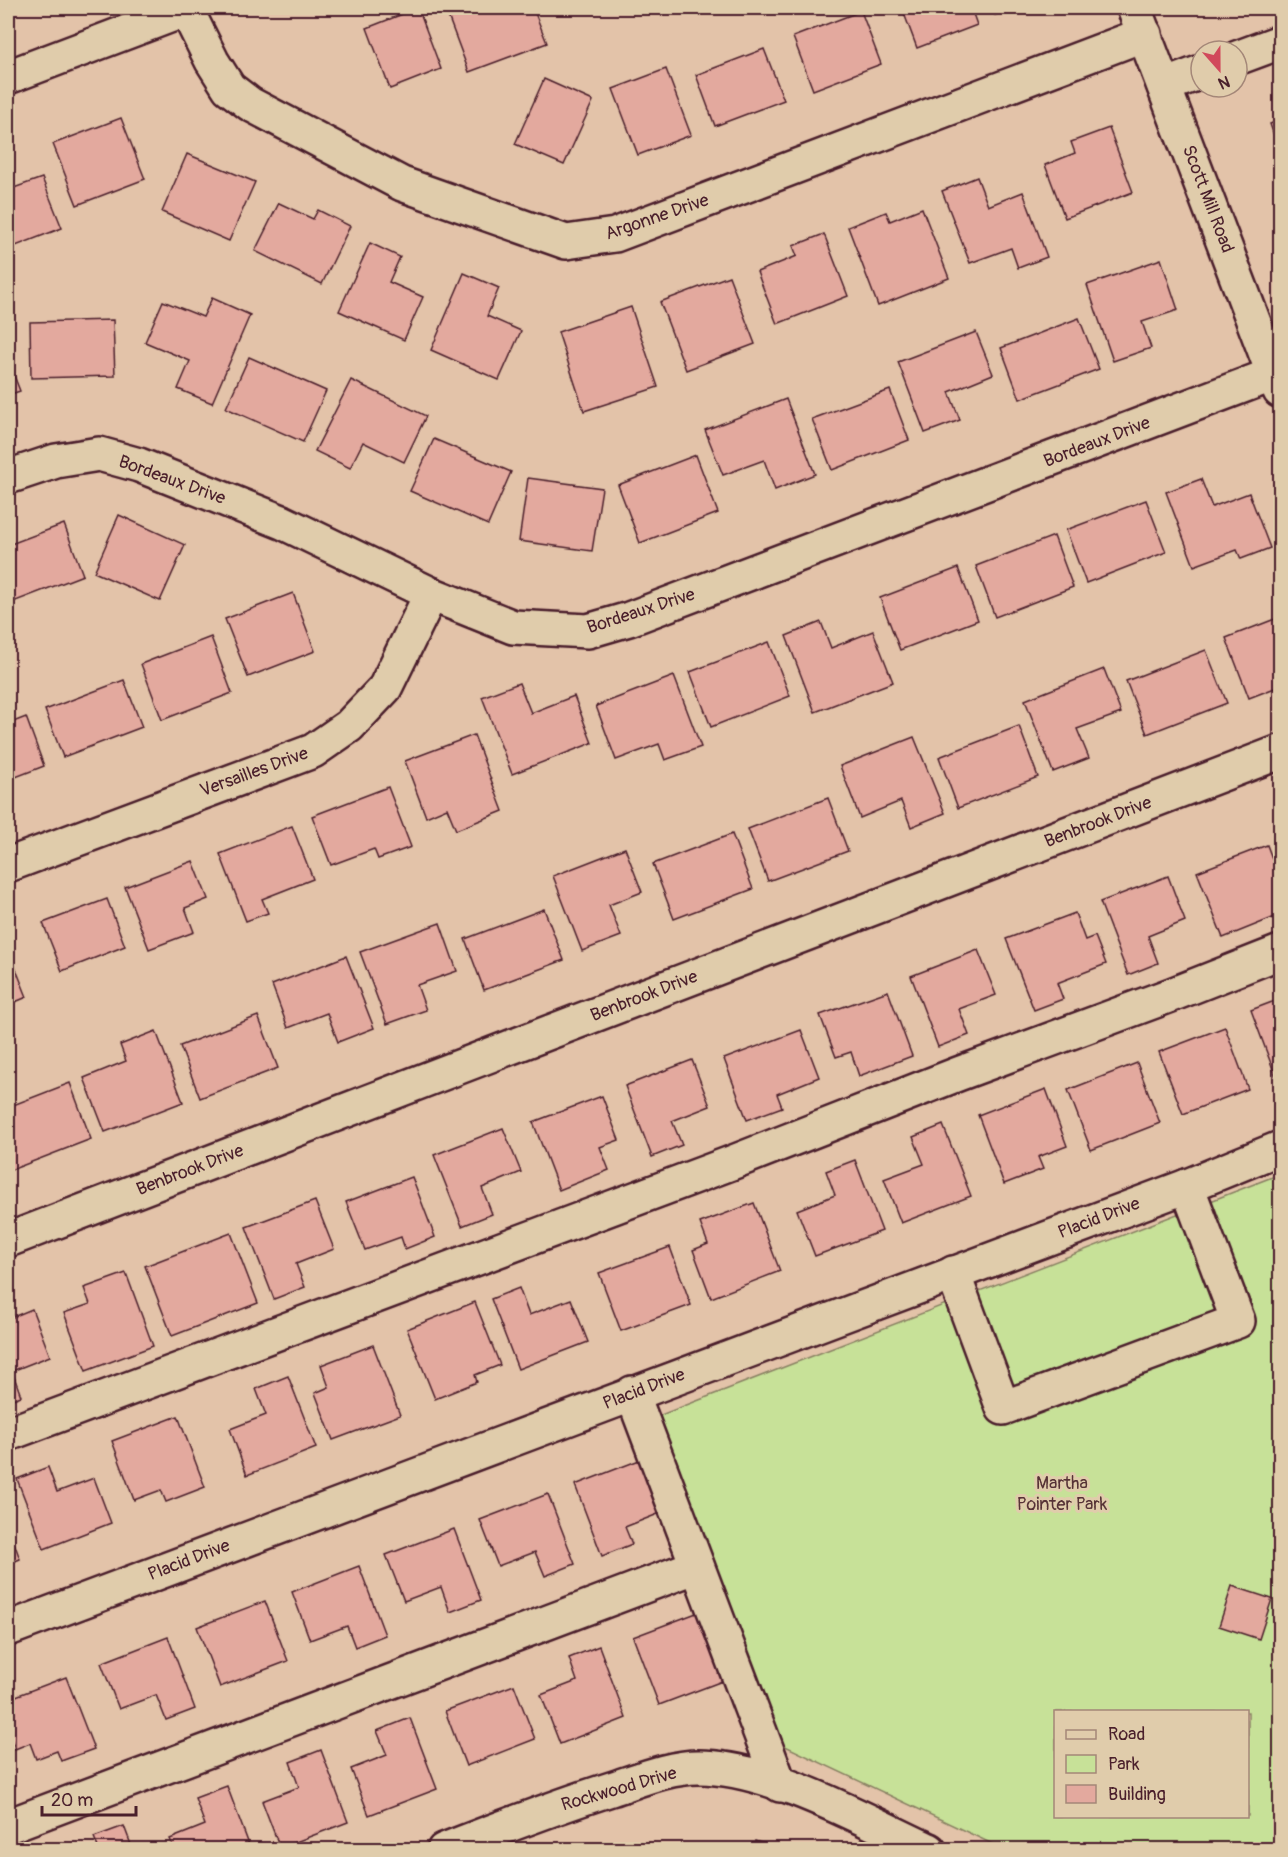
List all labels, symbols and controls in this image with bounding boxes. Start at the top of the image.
north arrow [1189,39,1249,99]
text: N [1215,71,1233,93]
street label: Scott Mill Road [1177,142,1239,256]
street label: Argonne Drive [602,188,712,245]
street label: Bordeaux Drive [1041,411,1154,473]
street label: Bordeaux Drive [115,450,229,510]
street label: Bordeaux Drive [584,583,698,639]
street label: Versailles Drive [197,742,311,802]
street label: Benbrook Drive [1041,791,1155,853]
street label: Benbrook Drive [587,965,701,1027]
street label: Benbrook Drive [133,1139,247,1201]
street label: Placid Drive [1055,1192,1143,1244]
street label: Placid Drive [600,1363,688,1415]
park label: Martha Pointer Park [1017,1472,1108,1516]
street label: Placid Drive [145,1534,233,1586]
legend [1054,1710,1249,1818]
text: Road [1108,1723,1145,1746]
text: Park [1108,1753,1140,1776]
street label: Rockwood Drive [558,1761,680,1817]
scale bar [42,1779,136,1817]
text: Building [1108,1783,1166,1806]
text: 20 m [51,1789,93,1812]

